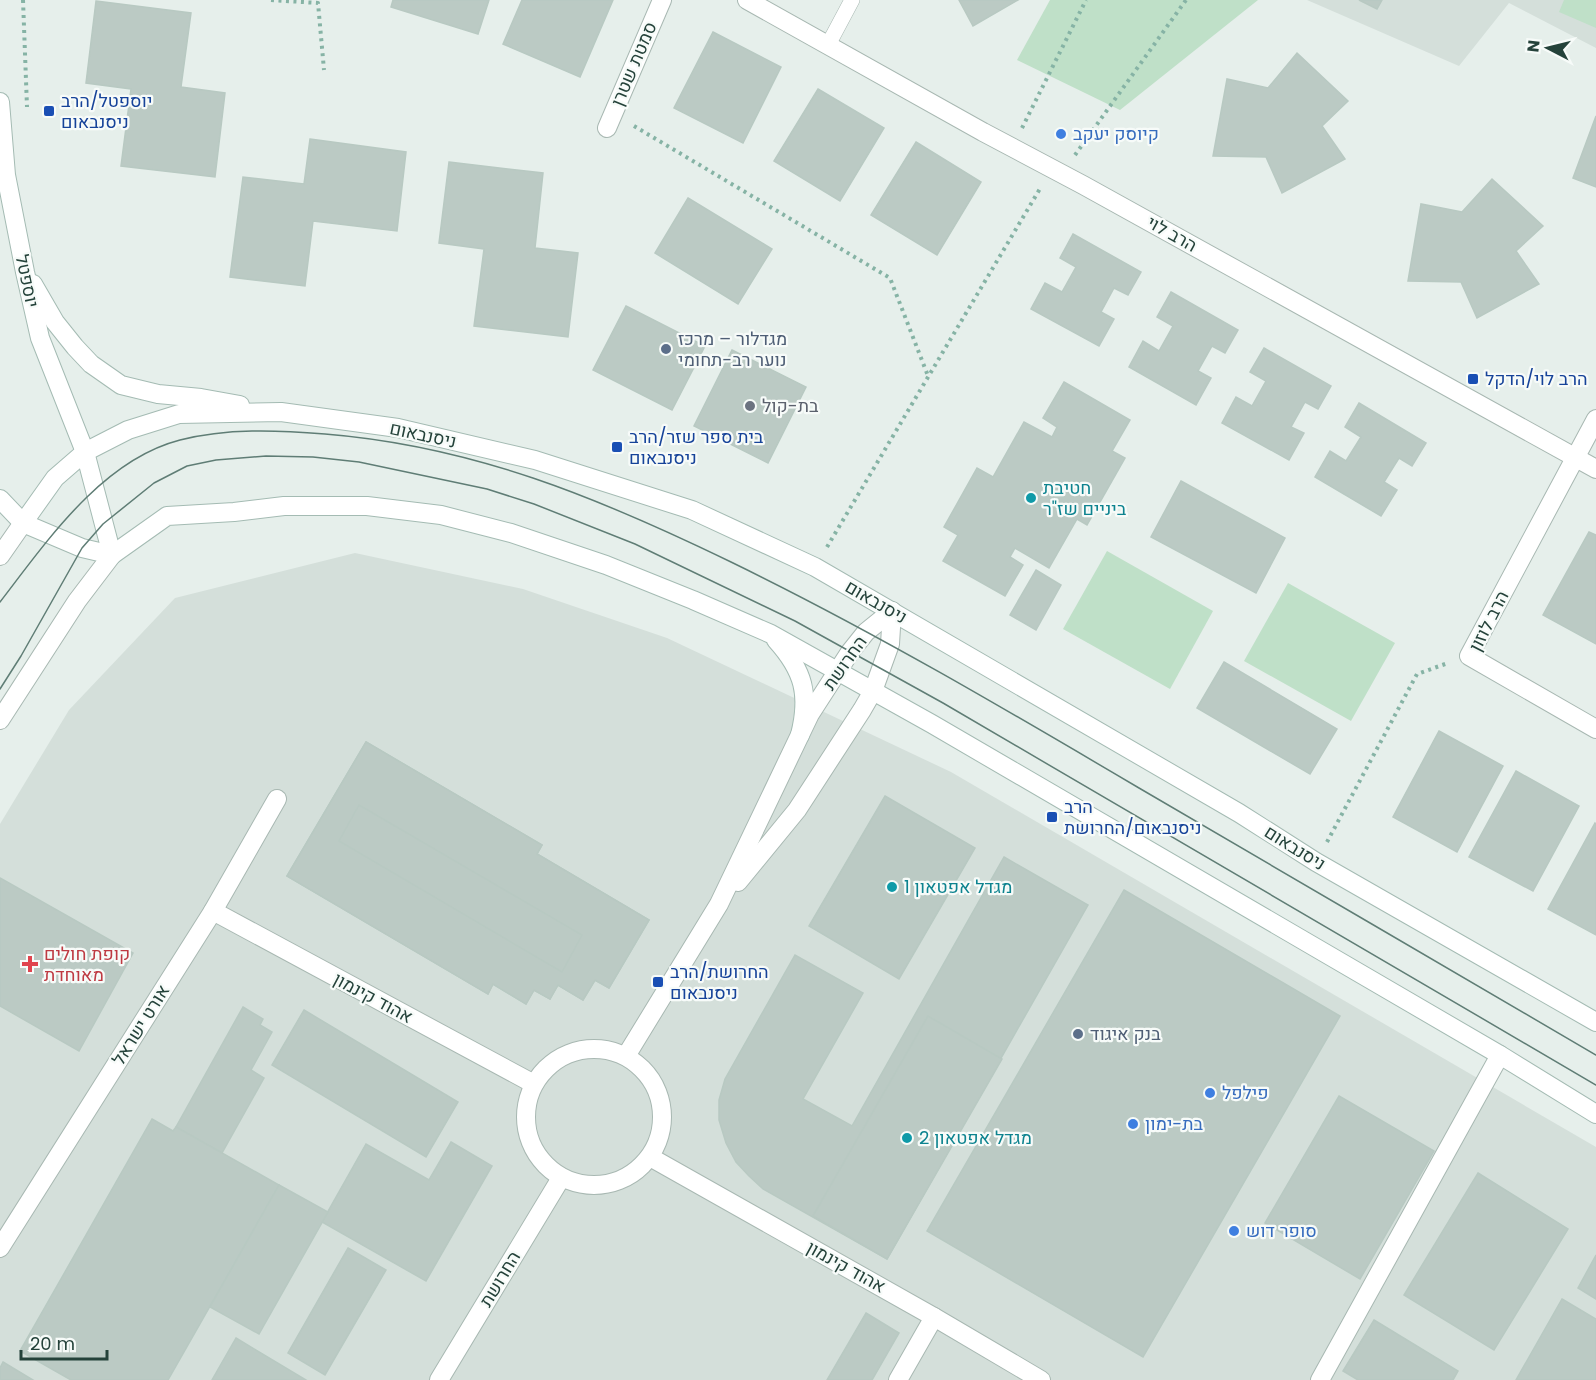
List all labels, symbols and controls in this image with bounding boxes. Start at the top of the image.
street label: סמטת שטרן [605,18,663,110]
north arrow [1518,18,1578,78]
text: N [1521,39,1546,54]
place label: יוספטל/הרב ניסנבאום [61,88,152,134]
marker: יוספטל/הרב ניסנבאום [42,104,56,118]
place label: קיוסק יעקב [1073,121,1159,146]
marker: קיוסק יעקב [1054,127,1068,141]
street label: הרב לוי [1143,210,1202,258]
street label: יוספטל [10,252,45,310]
place label: מגדלור – מרכז נוער רב-תחומי [678,326,787,372]
marker: מגדלור – מרכז נוער רב-תחומי [659,342,673,356]
place label: הרב לוי/הדקל [1485,366,1588,391]
marker: הרב לוי/הדקל [1466,372,1480,386]
place label: בת-קול [762,393,819,418]
marker: בת-קול [743,399,757,413]
street label: ניסנבאום [387,415,459,454]
place label: בית ספר שזר/הרב ניסנבאום [629,424,764,470]
marker: בית ספר שזר/הרב ניסנבאום [610,440,624,454]
place label: חטיבת ביניים שז"ר [1043,475,1127,521]
marker: חטיבת ביניים שז"ר [1024,491,1038,505]
street label: ניסנבאום [841,574,912,629]
street label: הרב לוזון [1463,586,1514,655]
street label: החרושת [817,630,872,695]
place label: הרב ניסנבאום/החרושת [1064,794,1201,840]
marker: הרב ניסנבאום/החרושת [1045,810,1059,824]
street label: ניסנבאום [1260,819,1331,876]
place label: מגדל אפטאון 1 [904,874,1012,899]
marker: מגדל אפטאון 1 [885,880,899,894]
place label: קופת חולים מאוחדת [44,941,130,987]
marker: קופת חולים מאוחדת [21,955,39,973]
place label: החרושת/הרב ניסנבאום [670,959,769,1005]
street label: אהוד קינמון [329,966,417,1029]
marker: החרושת/הרב ניסנבאום [651,975,665,989]
street label: אורט ישראל [106,980,175,1070]
place label: בנק איגוד [1090,1021,1161,1046]
marker: בנק איגוד [1071,1027,1085,1041]
place label: פילפל [1222,1080,1269,1105]
marker: פילפל [1203,1086,1217,1100]
place label: בת-ימון [1145,1111,1203,1136]
marker: בת-ימון [1126,1117,1140,1131]
place label: מגדל אפטאון 2 [919,1125,1032,1150]
marker: מגדל אפטאון 2 [900,1131,914,1145]
place label: סופר דוש [1246,1218,1317,1243]
marker: סופר דוש [1227,1224,1241,1238]
street label: אהוד קינמון [802,1235,890,1299]
street label: החרושת [473,1246,526,1311]
scale bar [21,1323,106,1361]
text: 20 m [30,1331,75,1356]

